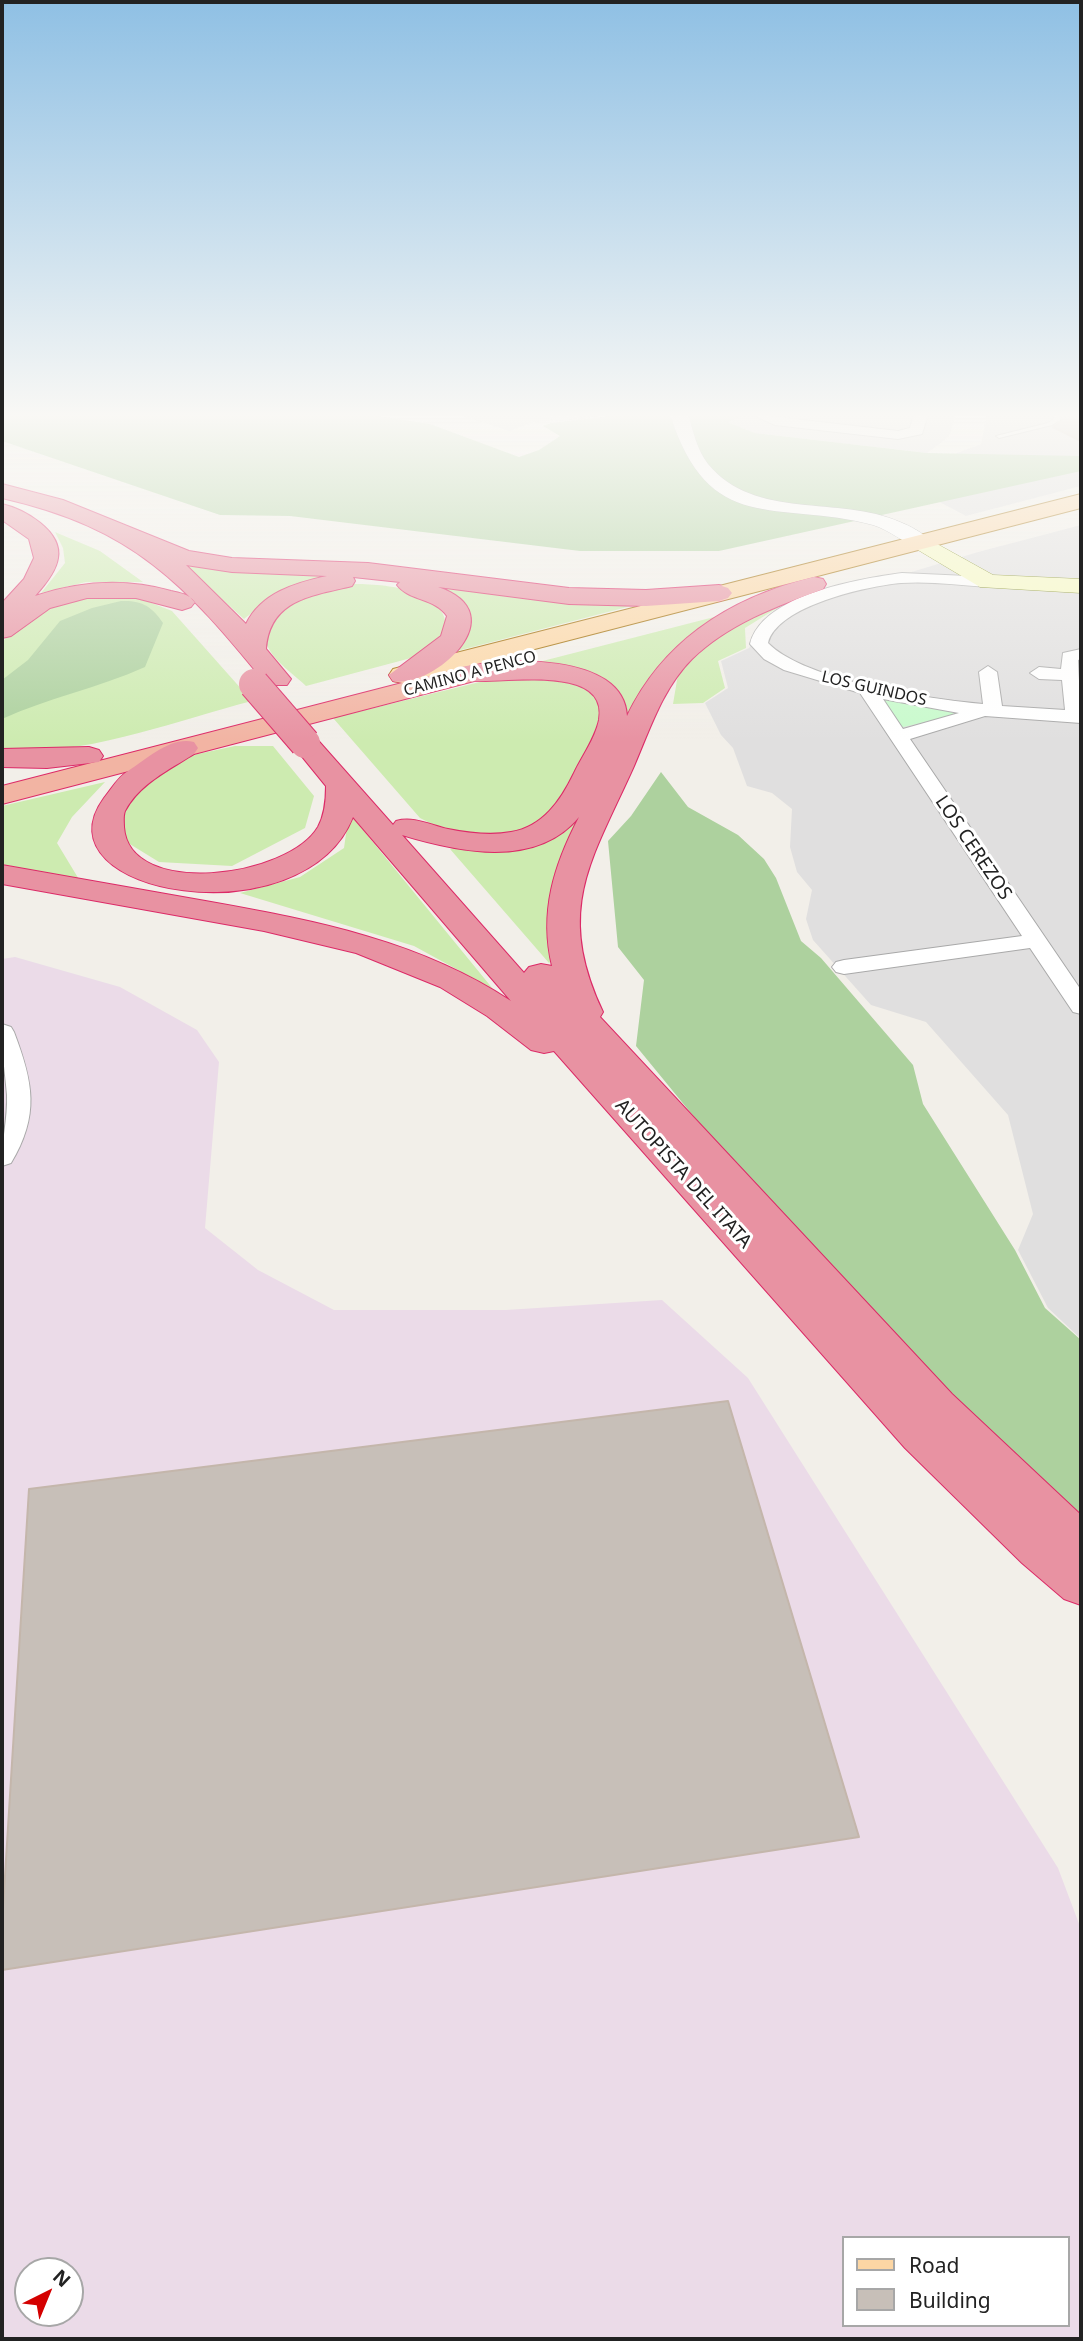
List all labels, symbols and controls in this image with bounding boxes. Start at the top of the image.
street label: CAMINO A PENCO [402,647,538,701]
street label: LOS GUINDOS [820,668,928,710]
street label: LOS CEREZOS [930,792,1016,904]
street label: AUTOPISTA DEL ITATA [610,1095,756,1253]
legend [842,2236,1069,2327]
text: Road [909,2251,959,2279]
north arrow [14,2257,84,2327]
text: N [47,2263,76,2293]
text: Building [909,2286,991,2314]

